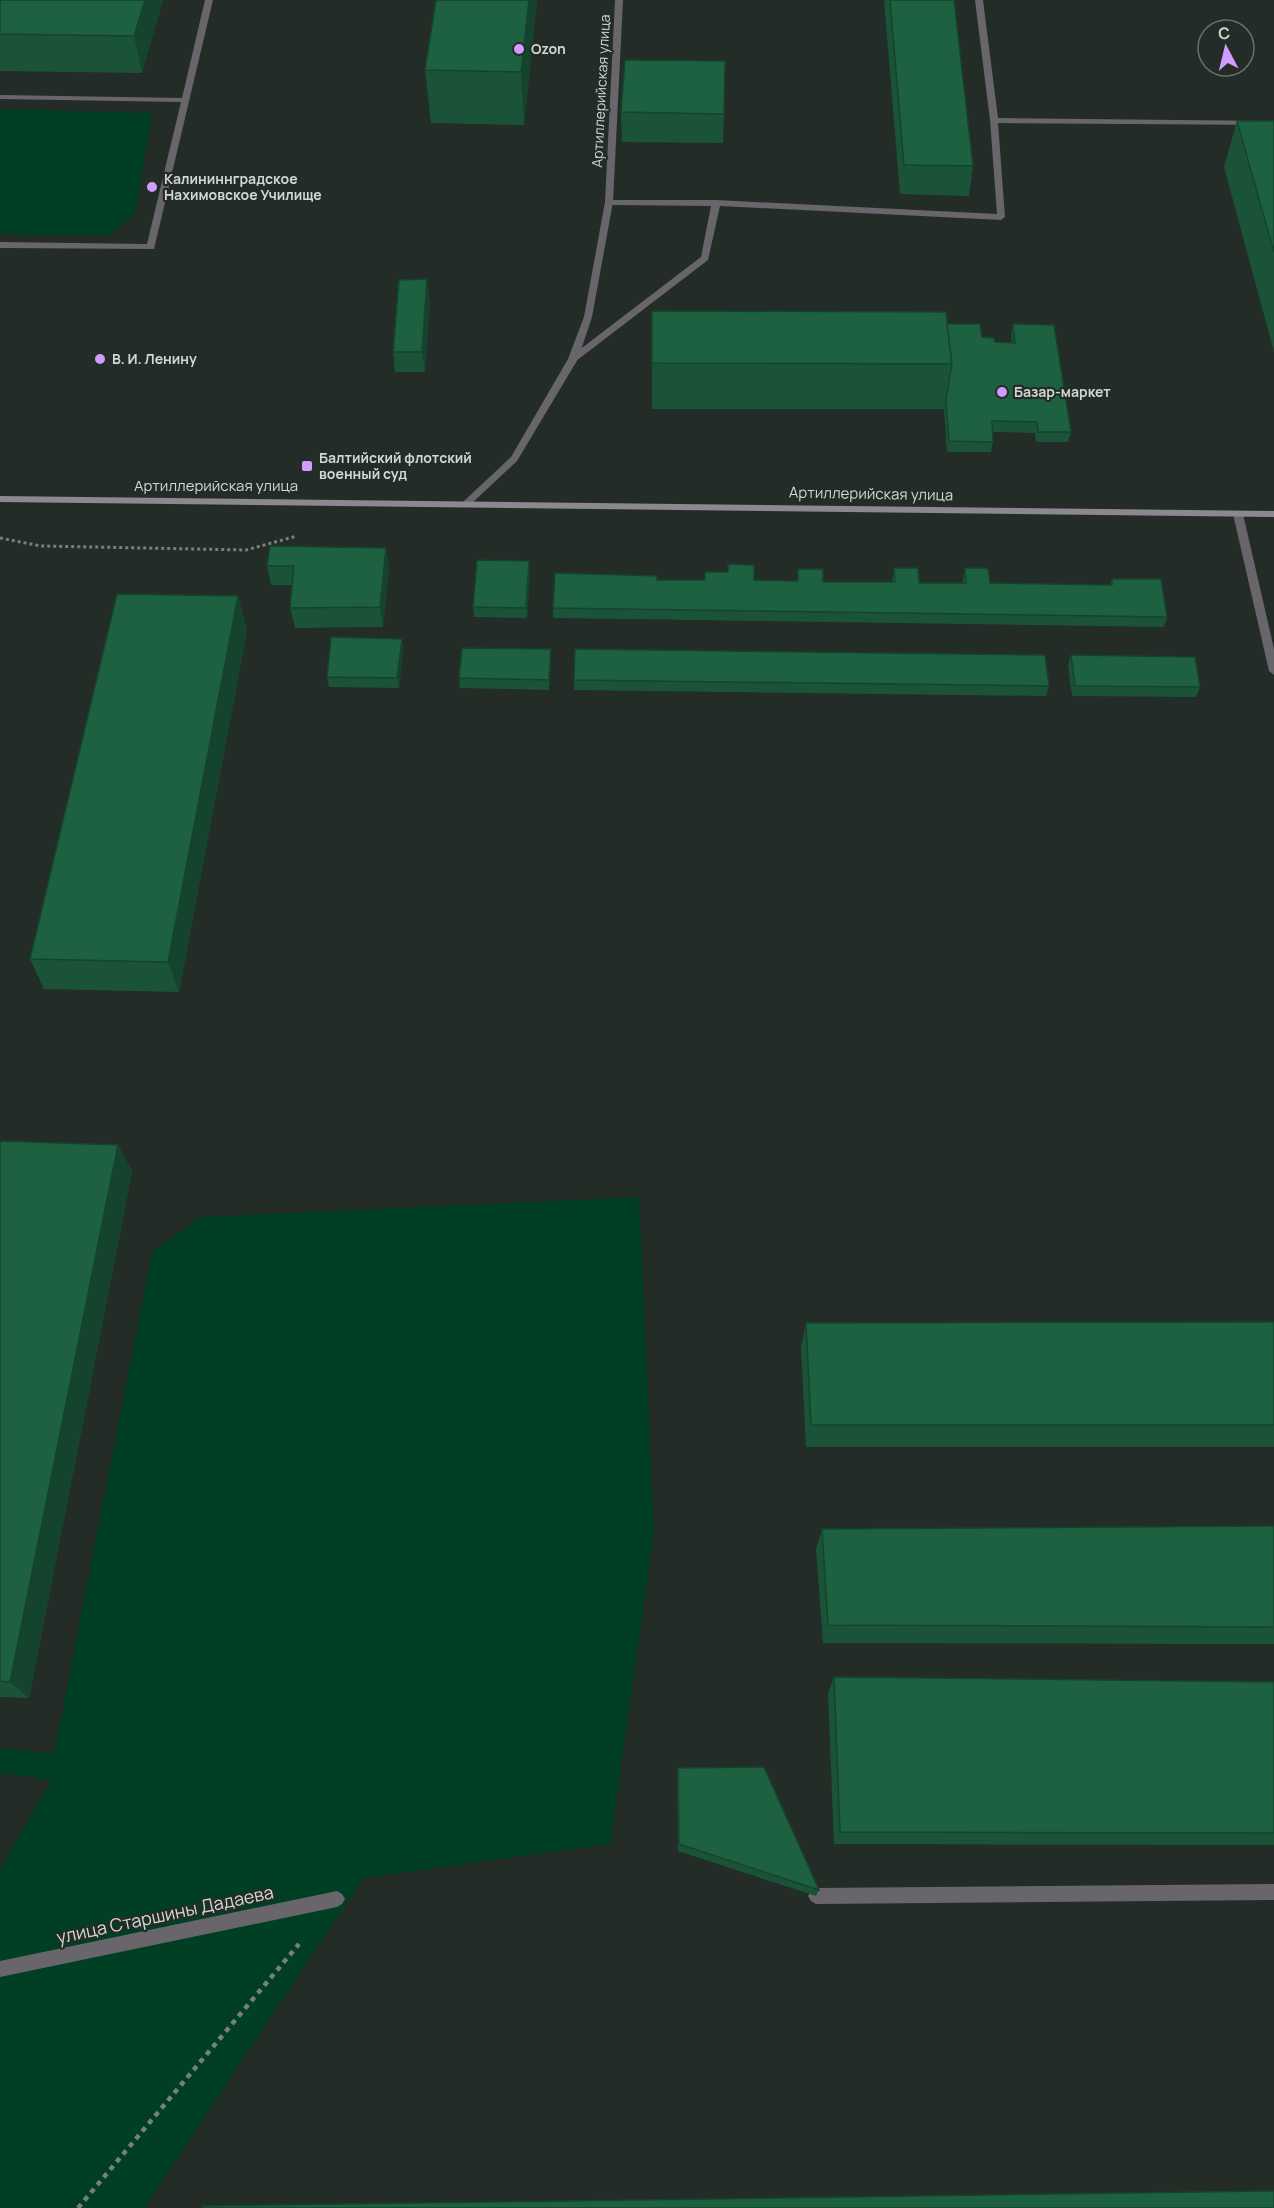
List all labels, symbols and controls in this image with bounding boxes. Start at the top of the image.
street label: Артиллерийская улица [587,14,614,168]
north arrow [1196,18,1256,78]
text: С [1217,21,1232,45]
place label: Ozon [531,39,566,58]
marker: Ozon [512,42,526,56]
place label: Калининнградское Нахимовское Училище [164,169,322,204]
marker: Калининнградское Нахимовское Училище [145,180,159,194]
place label: В. И. Ленину [112,349,197,368]
marker: В. И. Ленину [93,352,107,366]
place label: Базар-маркет [1014,382,1111,401]
marker: Базар-маркет [995,385,1009,399]
place label: Балтийский флотский военный суд [319,448,472,483]
marker: Балтийский флотский военный суд [300,459,314,473]
street label: Артиллерийская улица [134,475,298,496]
street label: Артиллерийская улица [789,482,953,505]
street label: улица Старшины Дадаева [54,1879,275,1949]

